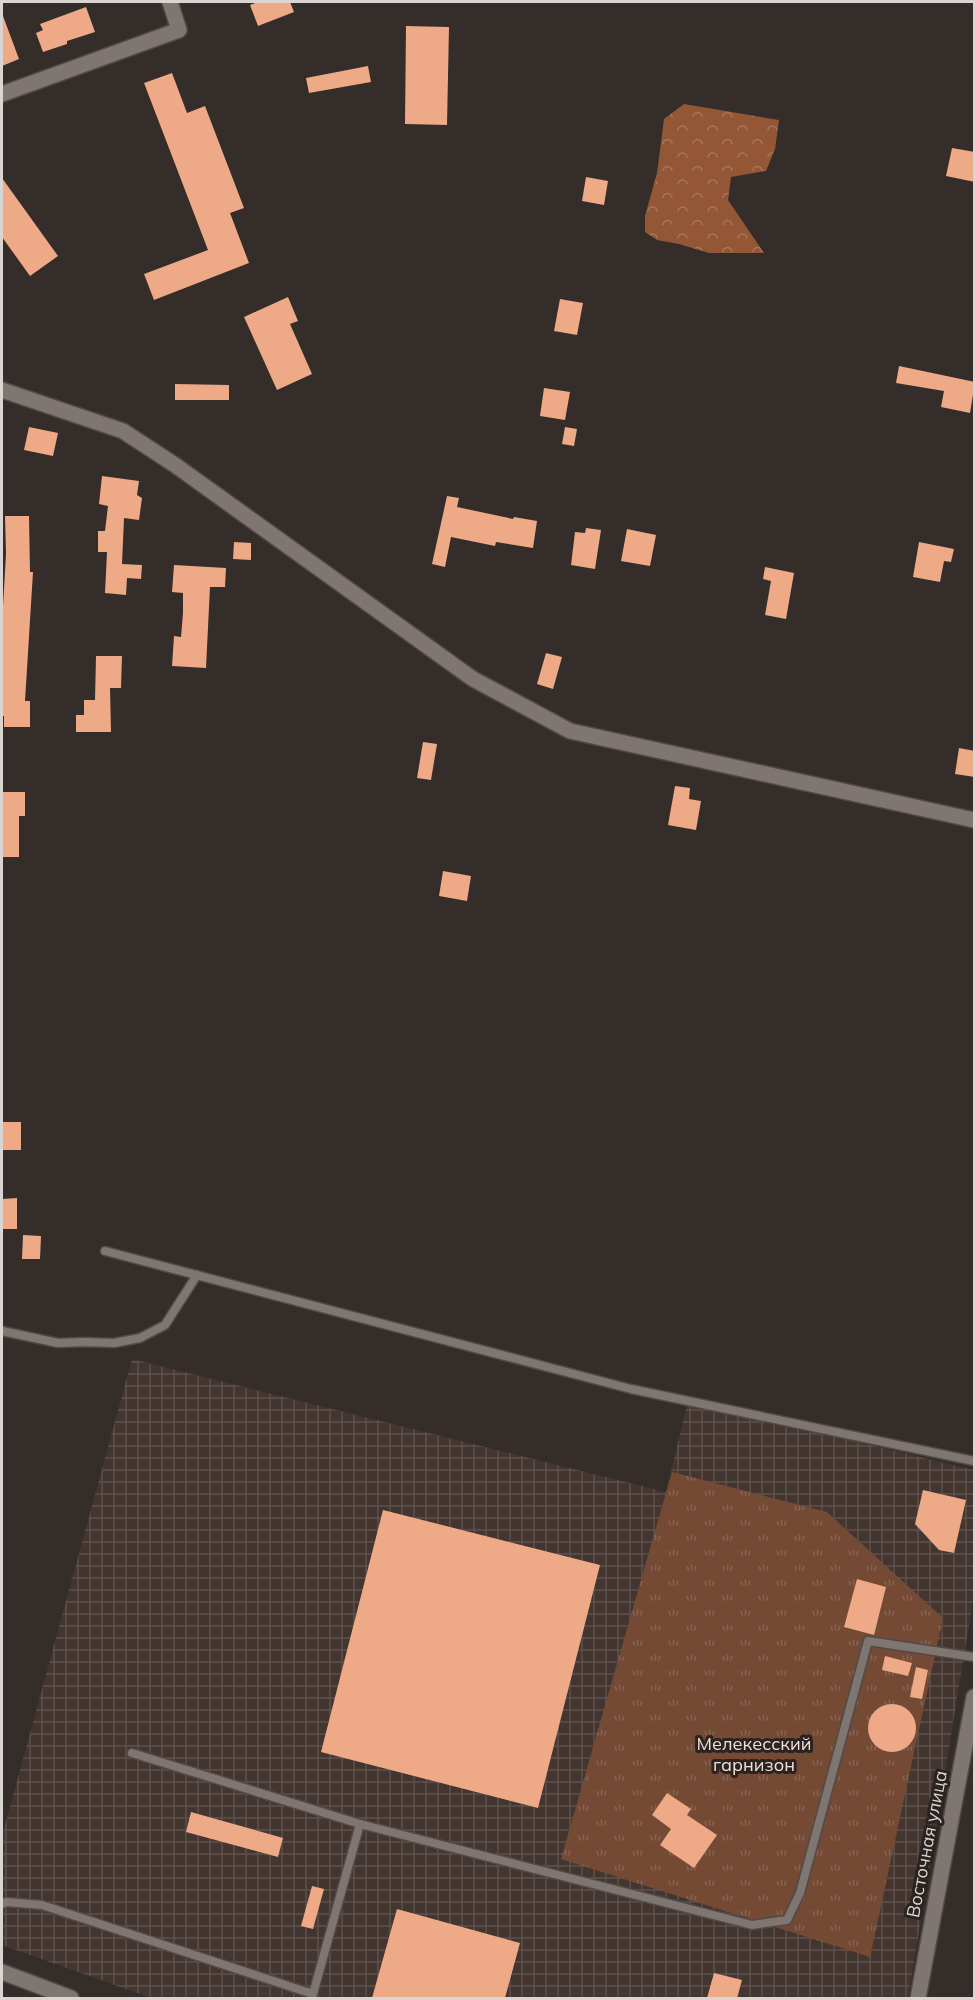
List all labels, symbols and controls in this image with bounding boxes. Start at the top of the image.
park label: Мелекесский гарнизон [697,1732,811,1776]
street label: Восточная улица [901,1768,952,1919]

